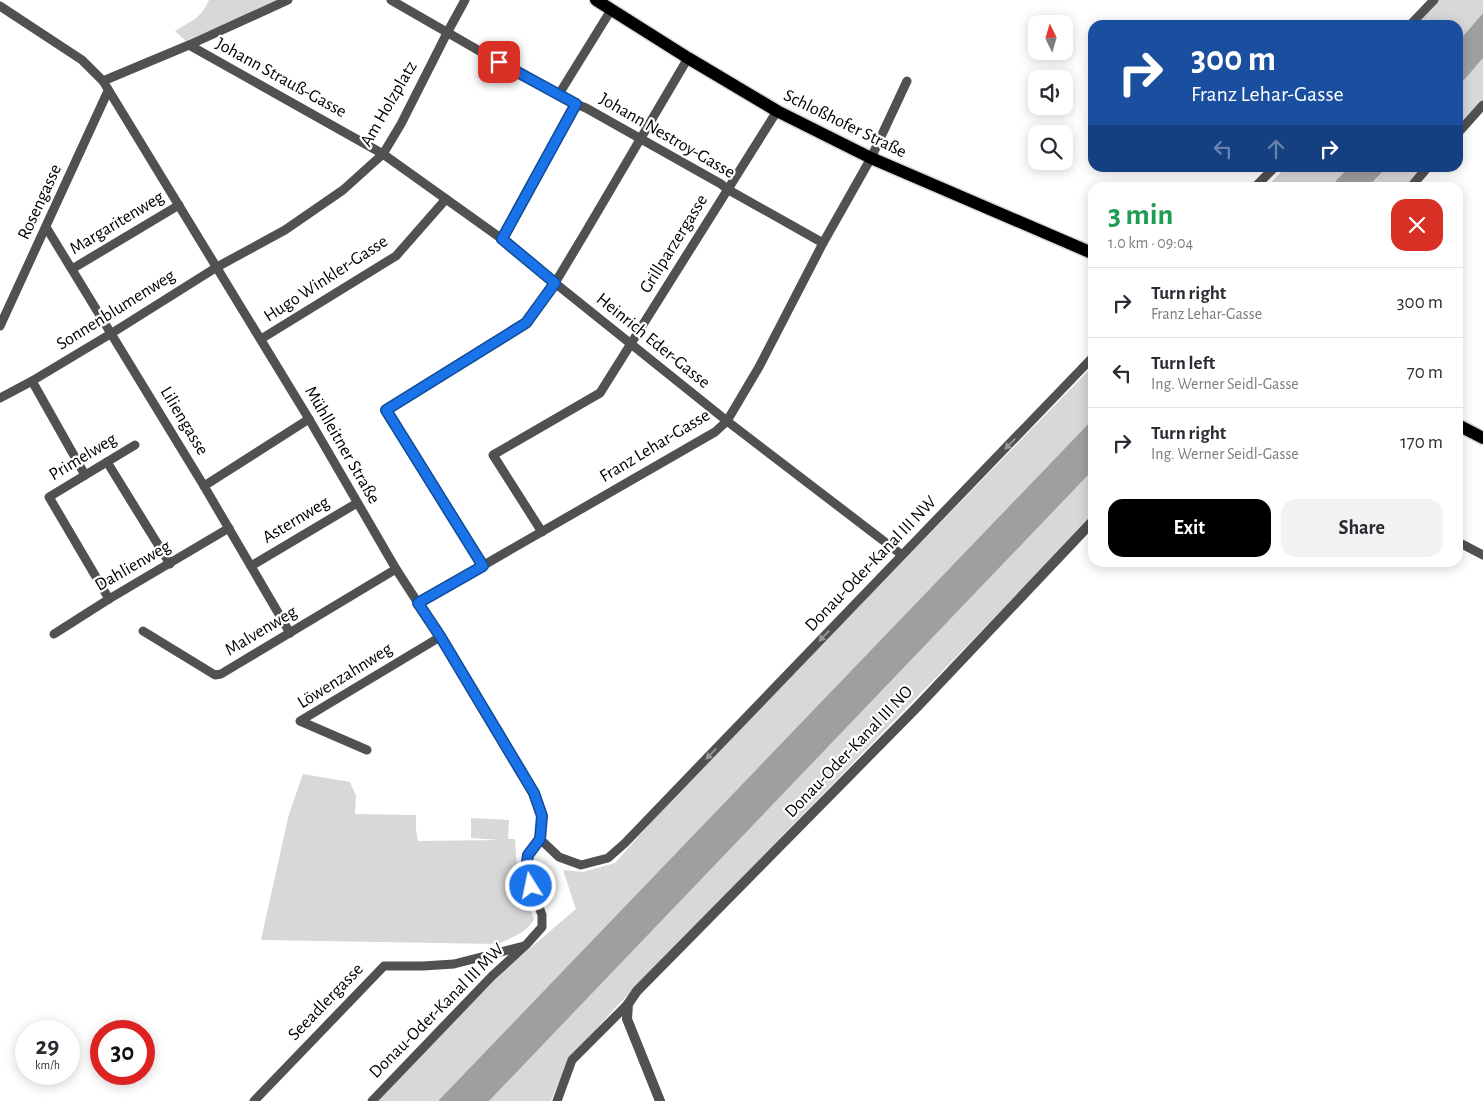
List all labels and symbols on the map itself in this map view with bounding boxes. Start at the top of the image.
north arrow [1028,15,1072,60]
street label: Johann Strauß-Gasse [213,35,349,121]
pin [478,41,520,83]
street label: Am Holzplatz [357,58,421,150]
street label: Schloßhofer Straße [781,87,909,161]
street label: Johann Nestroy-Gasse [596,90,738,182]
street label: Rosengasse [15,162,65,242]
street label: Margaritenweg [67,188,167,258]
street label: Grillparzergasse [637,192,711,296]
street label: Hugo Winkler-Gasse [261,232,391,326]
street label: Sonnenblumenweg [54,266,179,354]
street label: Heinrich Eder-Gasse [593,290,713,392]
street label: Liliengasse [157,383,211,459]
street label: Mühlleitner Straße [301,383,383,507]
street label: Franz Lehar-Gasse [597,406,713,486]
street label: Primelweg [46,430,120,484]
one-way arrow [1004,438,1016,450]
street label: Asternweg [259,493,333,547]
street label: Donau-Oder-Kanal III NW [802,493,940,635]
street label: Dahlienweg [92,537,174,595]
street label: Malvenweg [222,603,300,659]
one-way arrow [818,630,830,642]
street label: Löwenzahnweg [294,640,396,712]
street label: Donau-Oder-Kanal III NO [782,683,916,821]
one-way arrow [705,747,717,759]
position arrow [504,859,556,911]
street label: Donau-Oder-Kanal III MW [366,940,508,1082]
street label: Seeadlergasse [285,960,367,1044]
speed limit sign: 30 [90,1020,155,1085]

